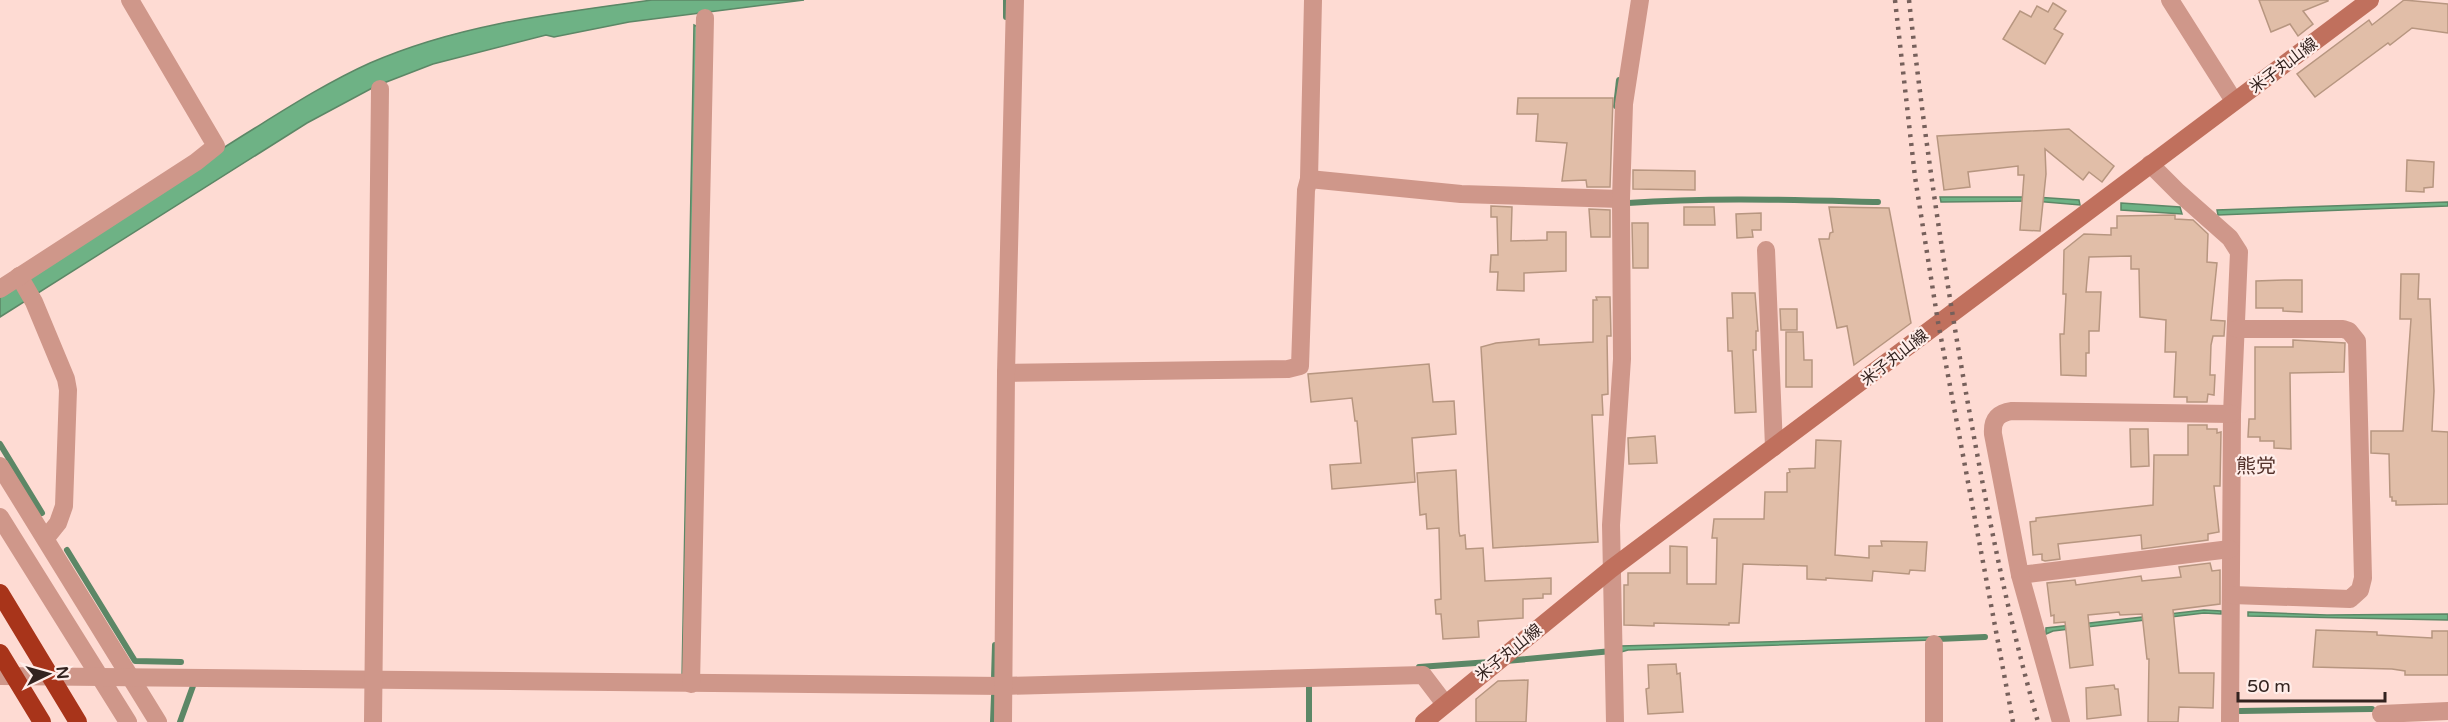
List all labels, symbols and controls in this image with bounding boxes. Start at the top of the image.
street label: 米子丸山線 [2246,34,2322,98]
street label: 米子丸山線 [1857,325,1932,390]
district label: 熊党 [2236,455,2276,479]
street label: 米子丸山線 [1471,620,1546,686]
north arrow [18,644,78,704]
scale bar [2238,665,2385,703]
text: N [51,666,72,680]
text: 50 m [2247,675,2291,697]

